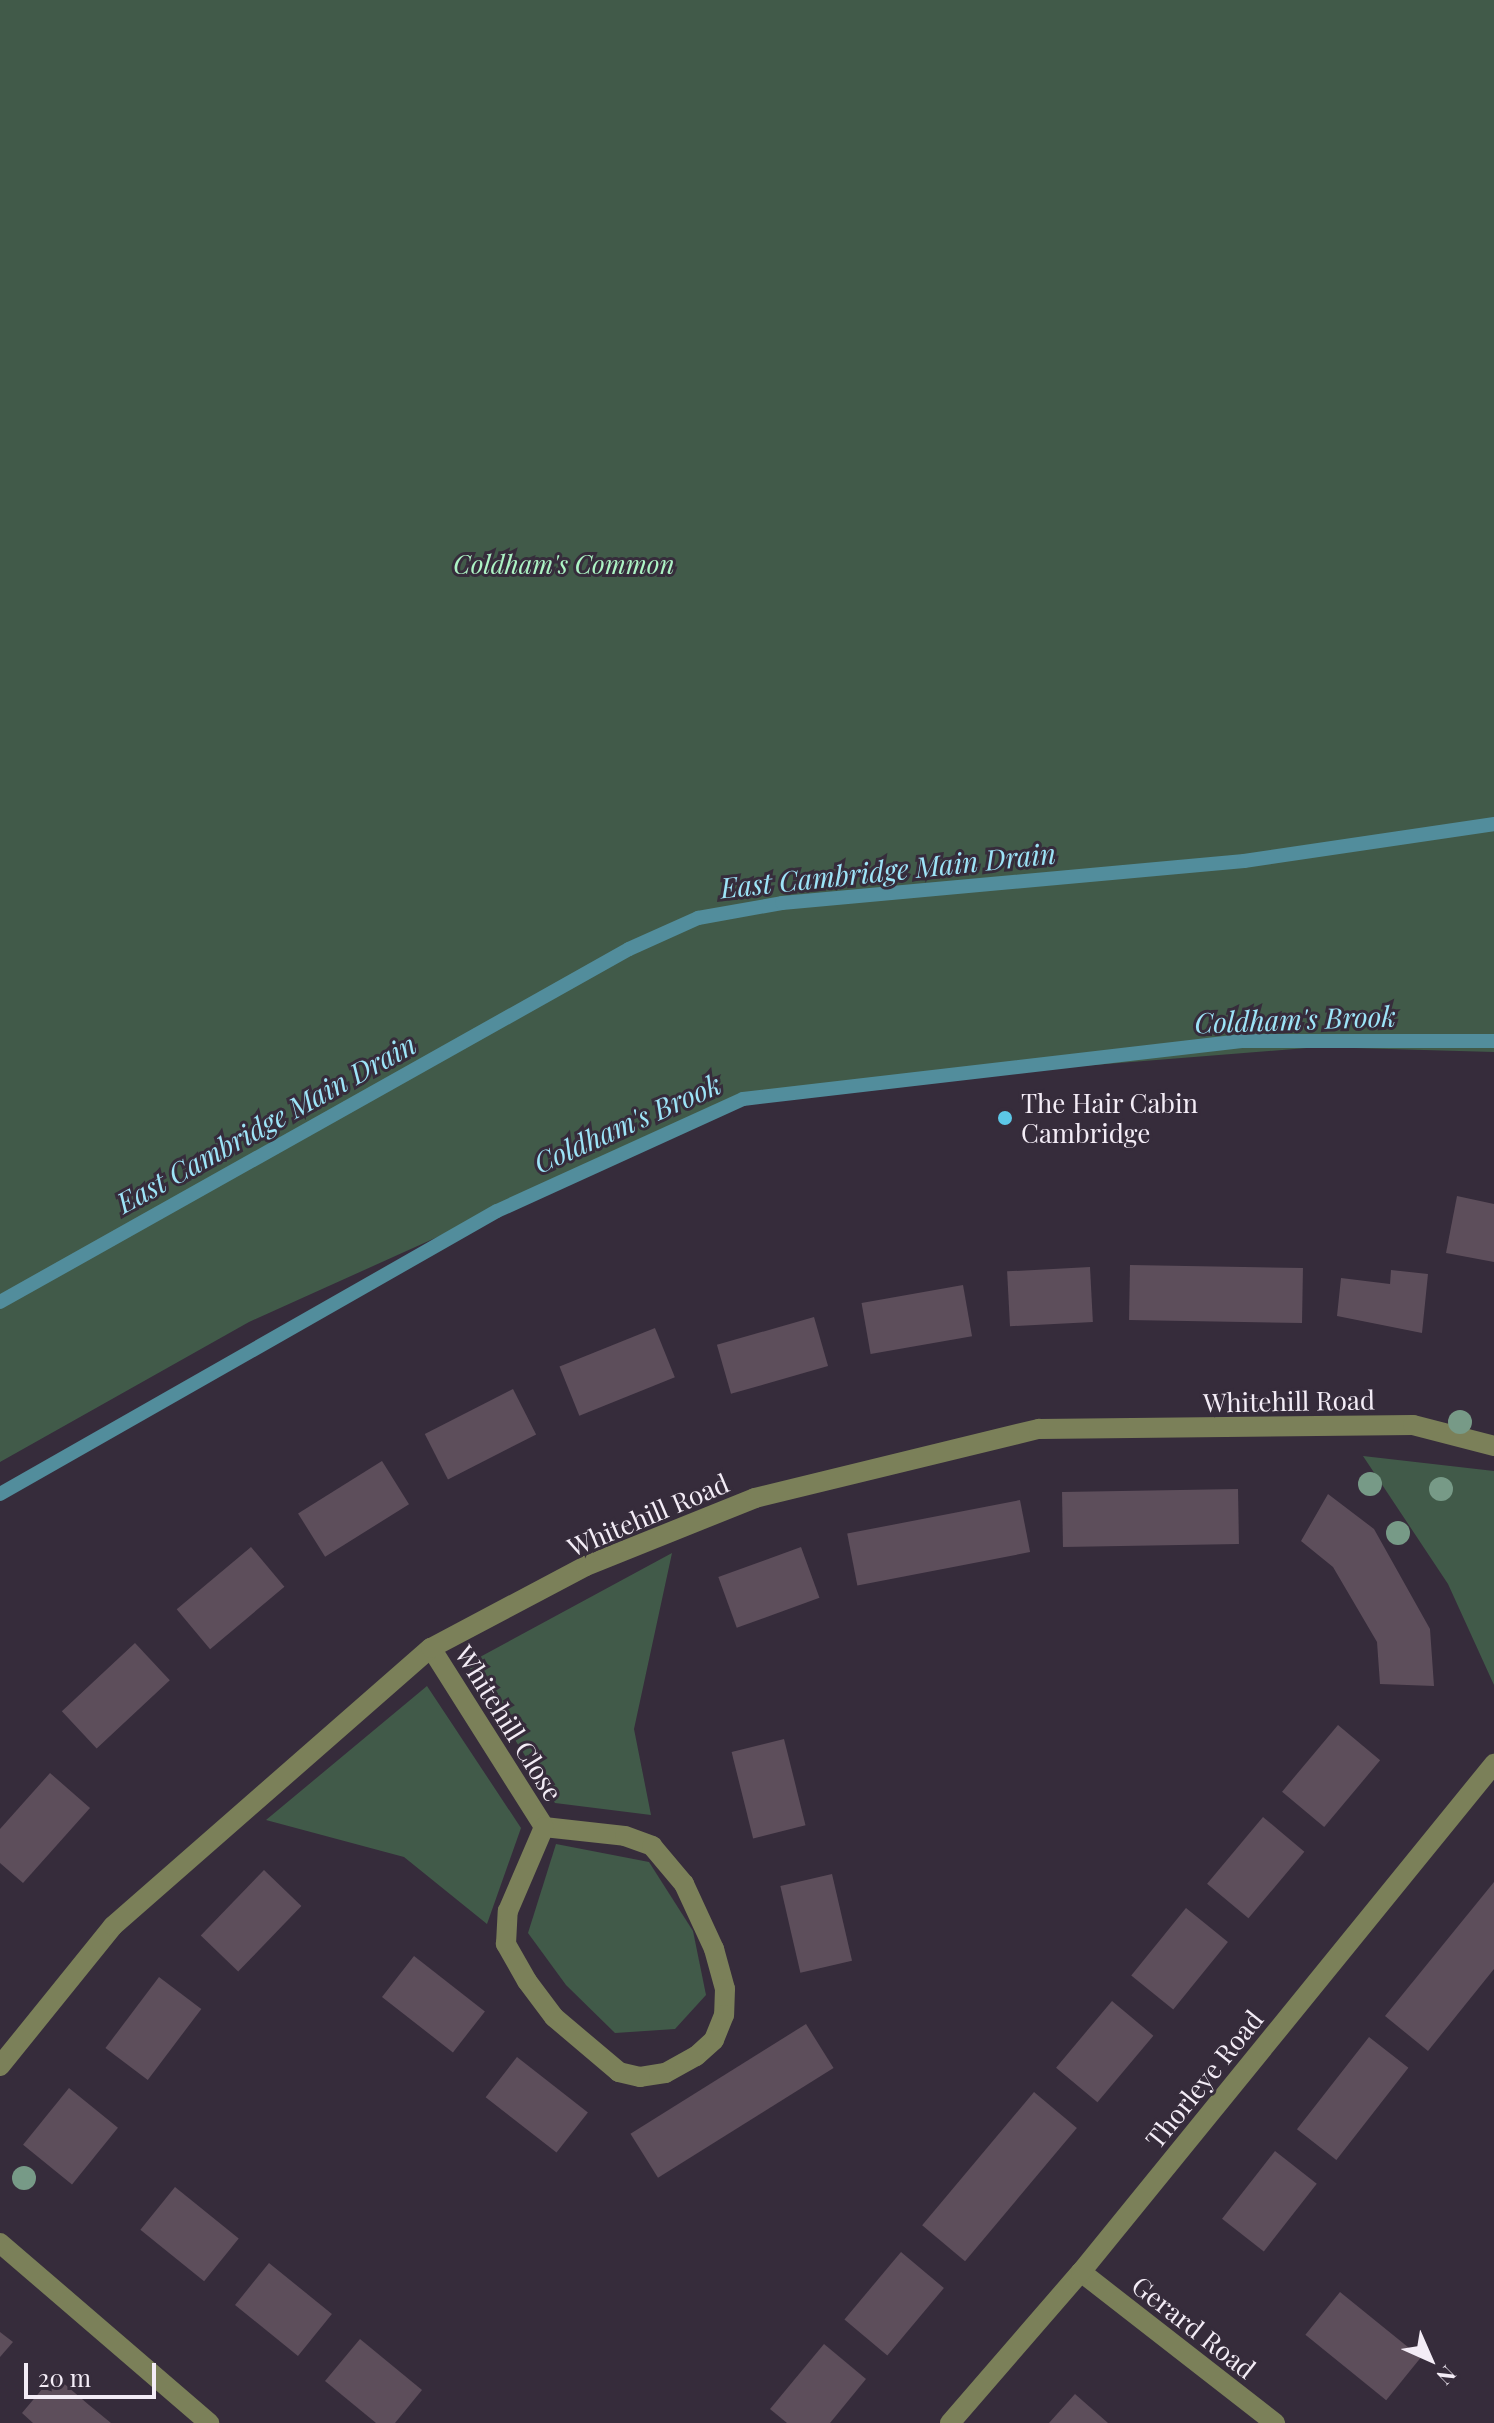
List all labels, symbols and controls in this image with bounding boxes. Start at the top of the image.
park label: Coldham's Common [453,548,675,580]
water label: East Cambridge Main Drain [719,836,1057,904]
water label: Coldham's Brook [1194,999,1396,1039]
water label: East Cambridge Main Drain [110,1027,422,1219]
water label: Coldham's Brook [528,1067,726,1179]
place label: The Hair Cabin Cambridge [1021,1087,1199,1148]
marker: The Hair Cabin Cambridge [996,1109,1014,1127]
street label: Whitehill Road [1203,1384,1375,1418]
street label: Whitehill Road [563,1467,733,1563]
street label: Whitehill Close [449,1640,569,1806]
street label: Thorleye Road [1139,2004,1269,2154]
street label: Gerard Road [1126,2269,1262,2385]
north arrow [1390,2319,1470,2399]
scale bar [28,2347,160,2397]
text: N [1431,2360,1463,2392]
text: 20 m [38,2361,91,2393]

